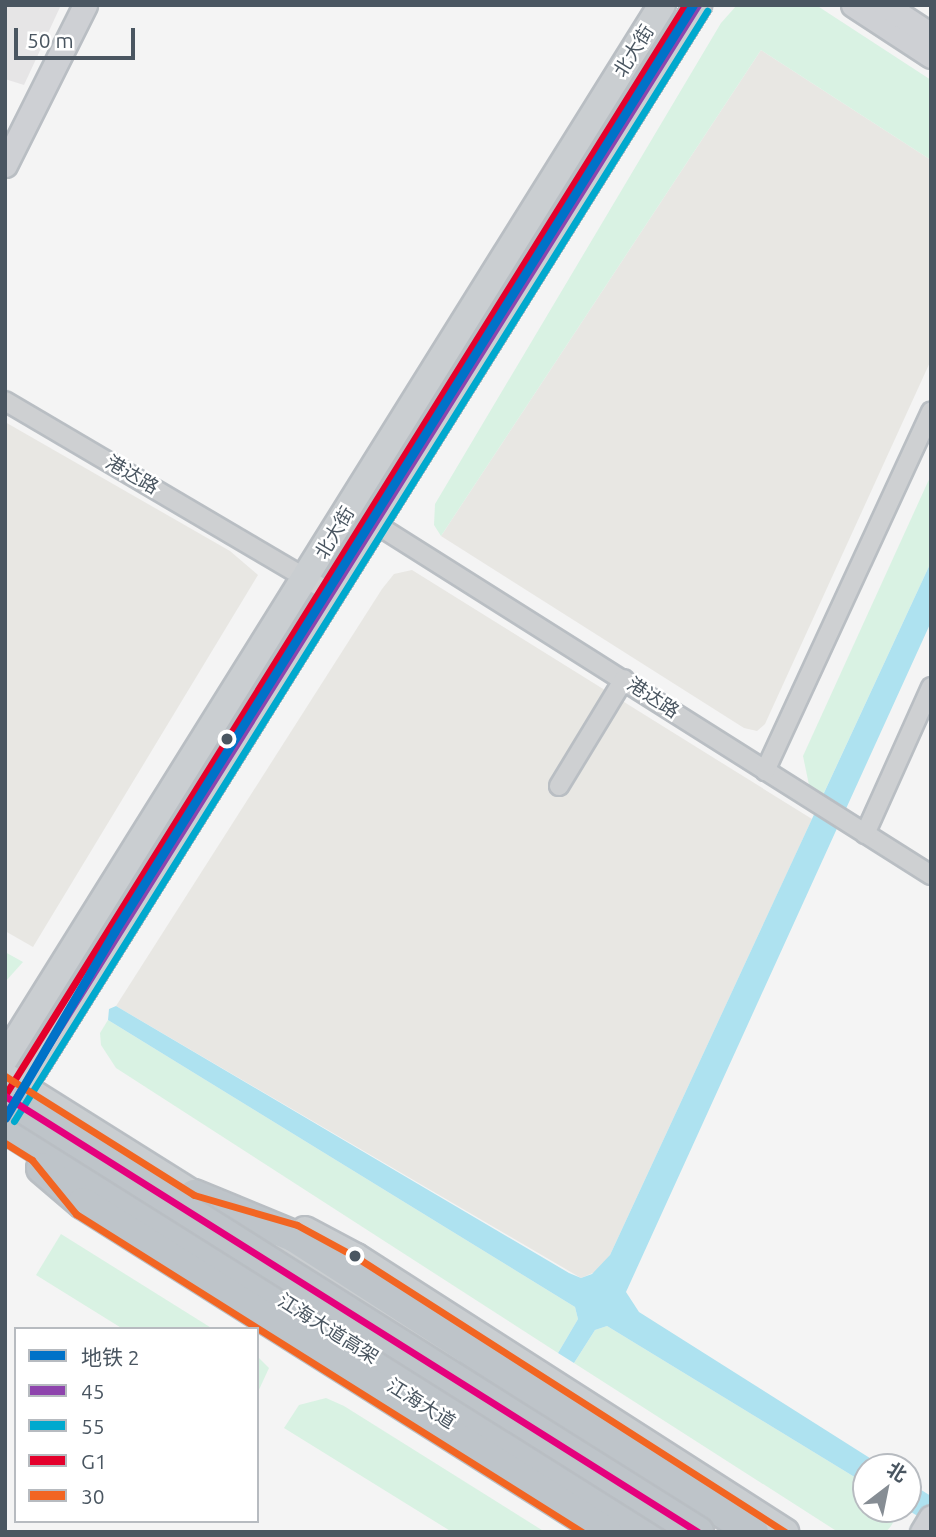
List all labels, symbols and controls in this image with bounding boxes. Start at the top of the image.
scale bar [18,14,138,58]
street label: 北大街 [609,21,659,81]
text: 50 m [27,28,74,52]
street label: 港达路 [102,451,162,499]
street label: 北大街 [311,503,359,563]
street label: 港达路 [623,673,683,723]
unlabelled marker [220,732,234,746]
unlabelled marker [348,1249,362,1263]
street label: 江海大道高架 [274,1289,382,1369]
legend [14,1327,259,1523]
text: 地铁 2 [81,1345,140,1369]
street label: 江海大道 [383,1374,459,1434]
text: 45 [81,1379,105,1403]
text: 55 [81,1414,105,1438]
text: G1 [81,1449,107,1473]
north arrow [852,1453,922,1523]
text: 北 [883,1458,911,1486]
text: 30 [81,1484,105,1508]

